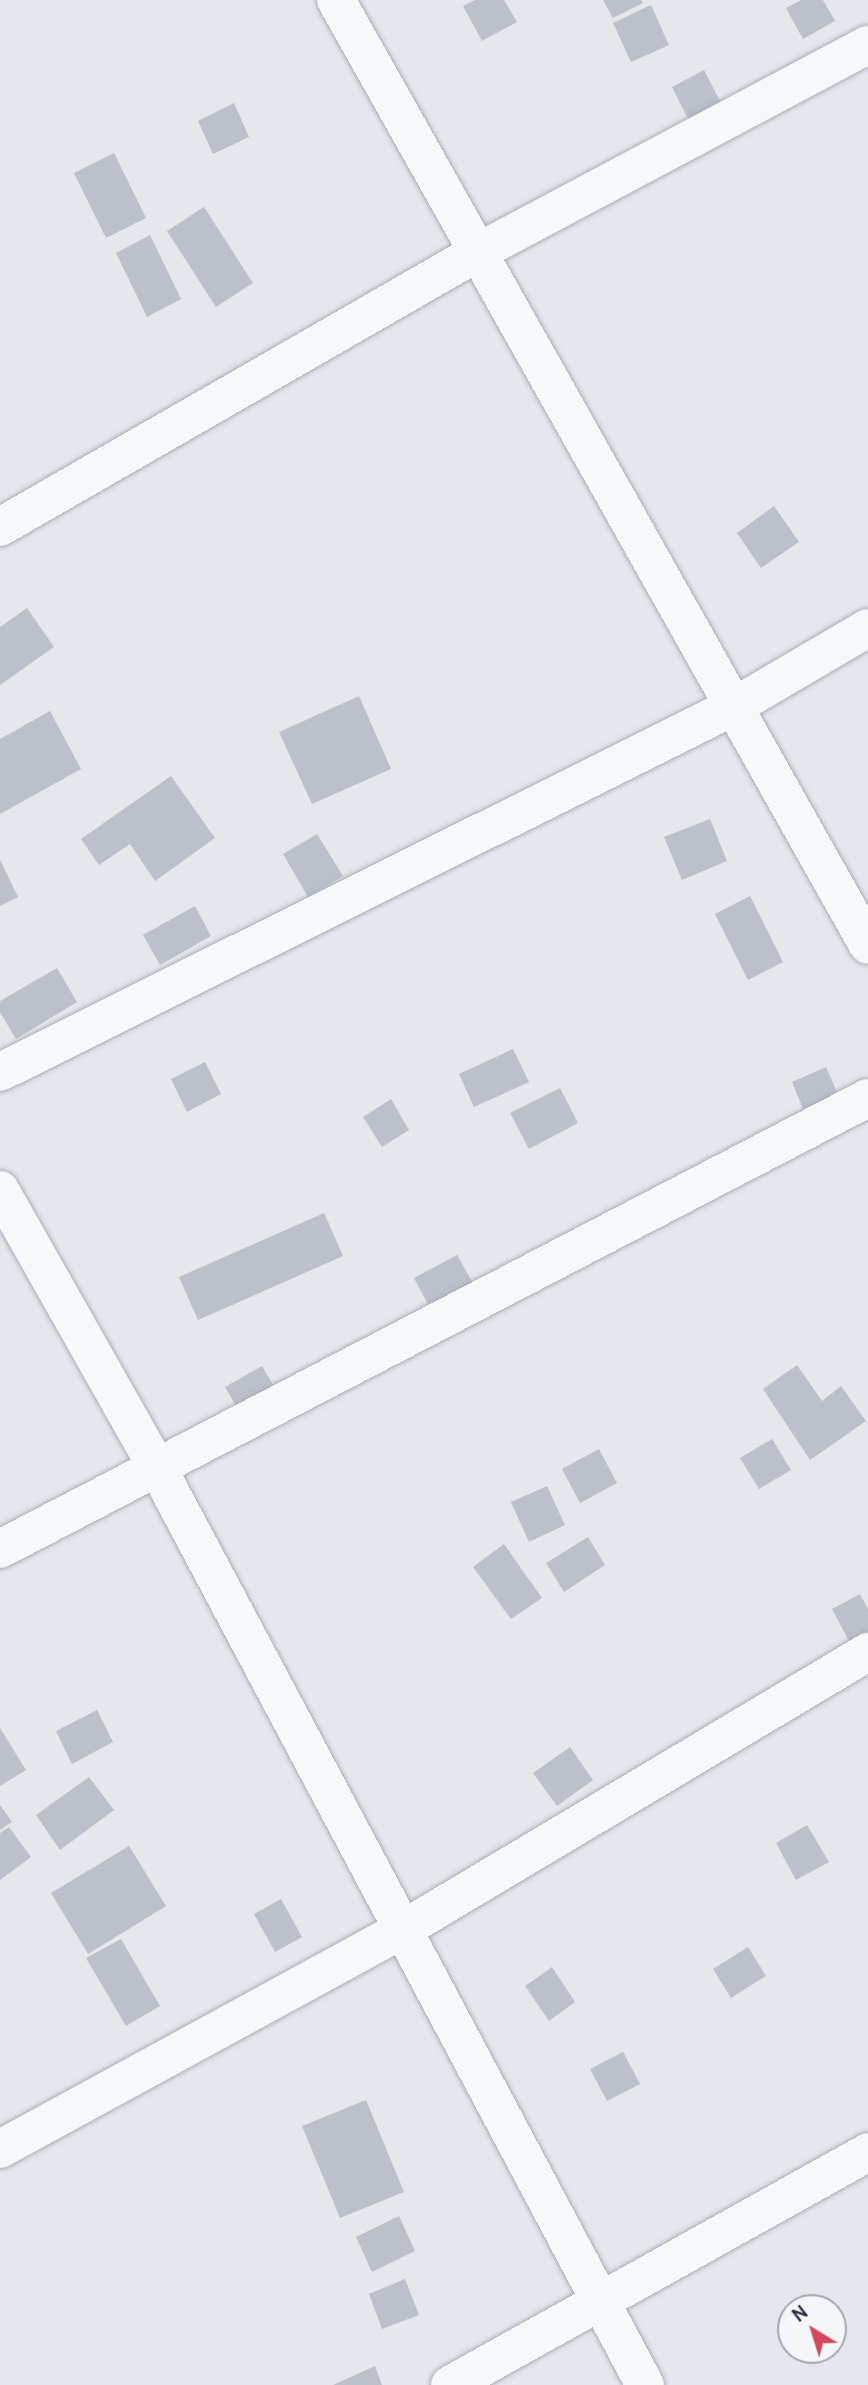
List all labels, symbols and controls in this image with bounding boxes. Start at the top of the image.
north arrow [777,2294,847,2364]
text: N [788,2300,812,2327]

